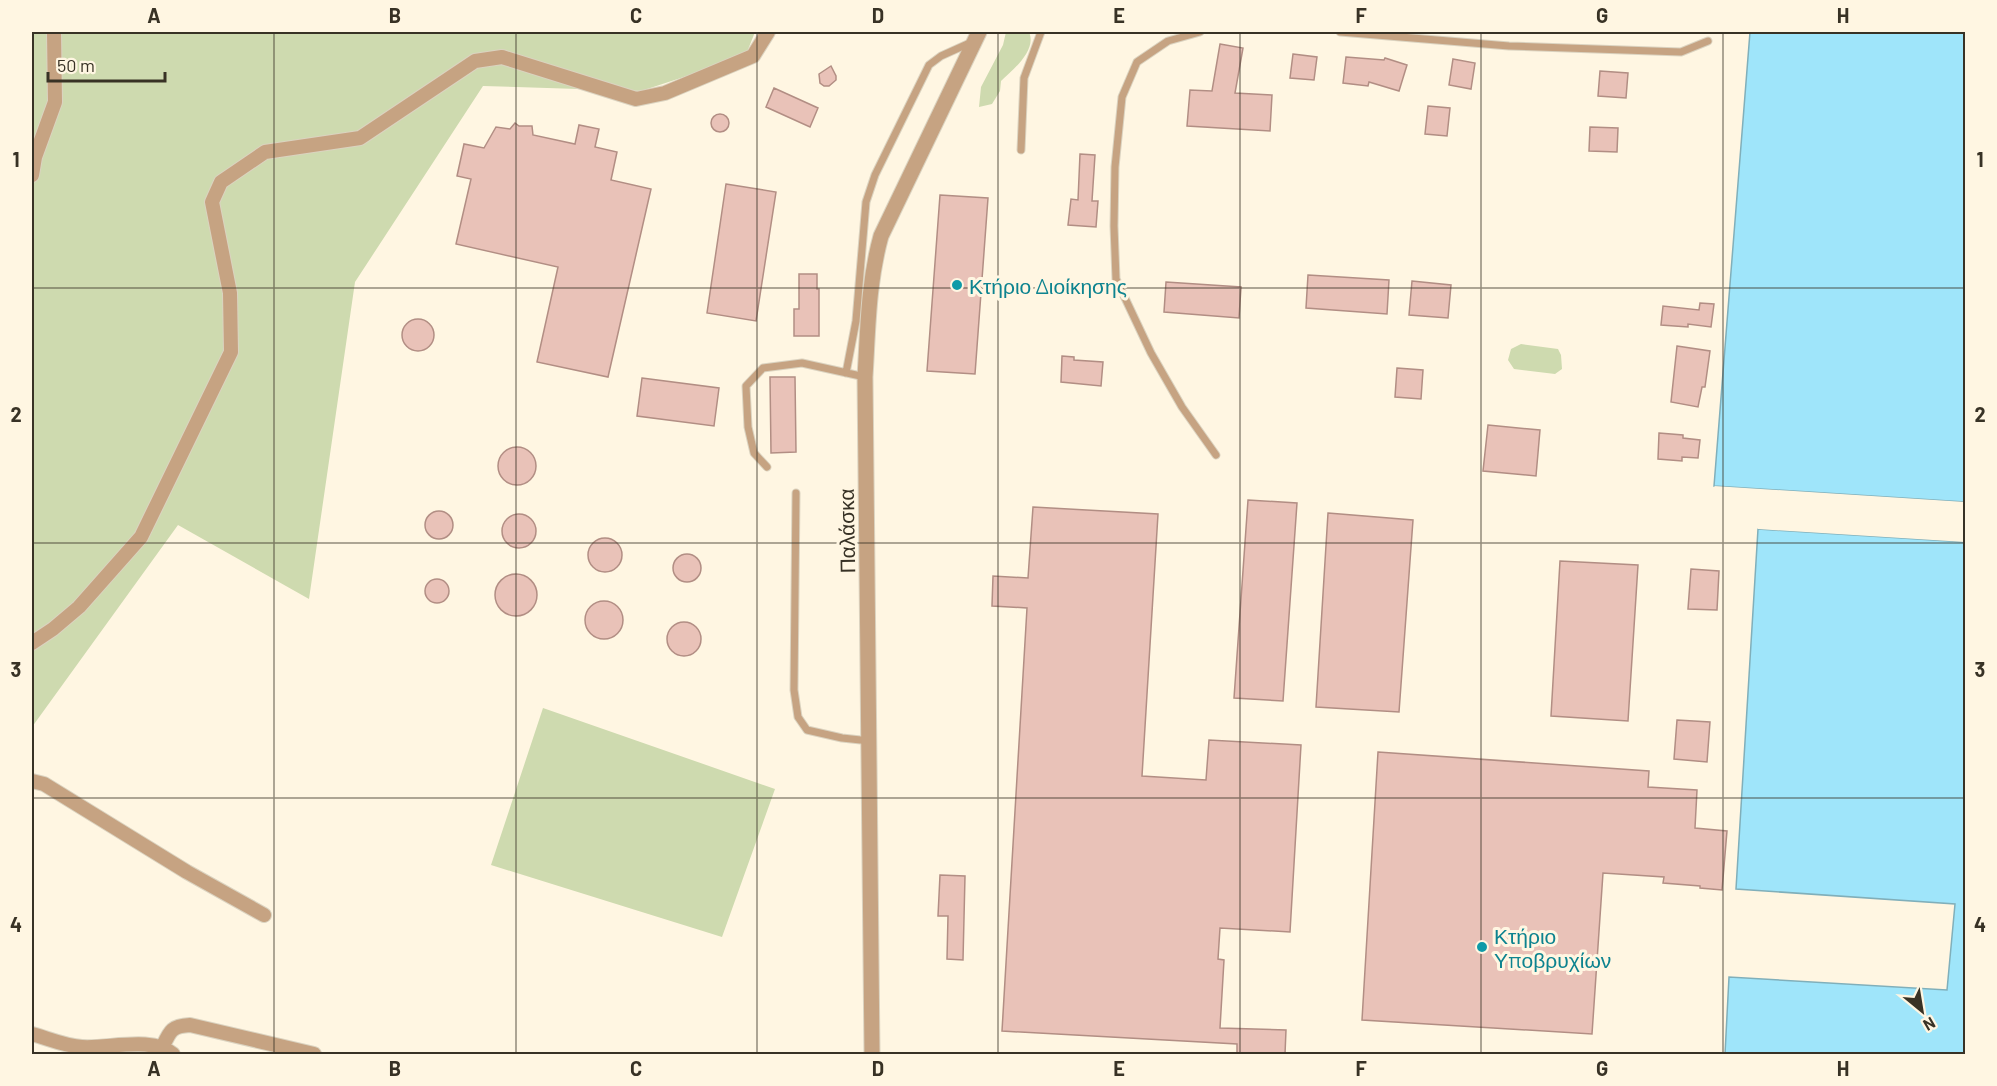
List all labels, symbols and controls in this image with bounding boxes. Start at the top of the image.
text: A [147,3,161,27]
text: B [389,3,401,27]
text: C [630,3,642,27]
text: D [872,3,884,27]
text: E [1113,3,1125,27]
text: F [1355,3,1367,27]
text: G [1596,3,1608,27]
text: H [1837,3,1849,27]
scale bar [48,45,165,83]
text: 50 m [57,54,95,76]
text: 1 [12,147,20,171]
text: 1 [1976,147,1984,171]
place label: Κτήριο Διοίκησης [969,273,1127,298]
marker: Κτήριο Διοίκησης [950,278,964,292]
text: 2 [10,402,22,426]
text: 2 [1974,402,1986,426]
street label: Παλάσκα [833,488,859,574]
text: 3 [11,657,21,681]
text: 3 [1975,657,1985,681]
text: 4 [10,912,22,936]
text: 4 [1974,912,1986,936]
place label: Κτήριο Υποβρυχίων [1494,923,1611,972]
marker: Κτήριο Υποβρυχίων [1475,940,1489,954]
north arrow [1892,981,1952,1041]
text: N [1920,1014,1939,1035]
text: A [147,1056,161,1080]
text: B [389,1056,401,1080]
text: C [630,1056,642,1080]
text: D [872,1056,884,1080]
text: E [1113,1056,1125,1080]
text: F [1355,1056,1367,1080]
text: G [1596,1056,1608,1080]
text: H [1837,1056,1849,1080]

